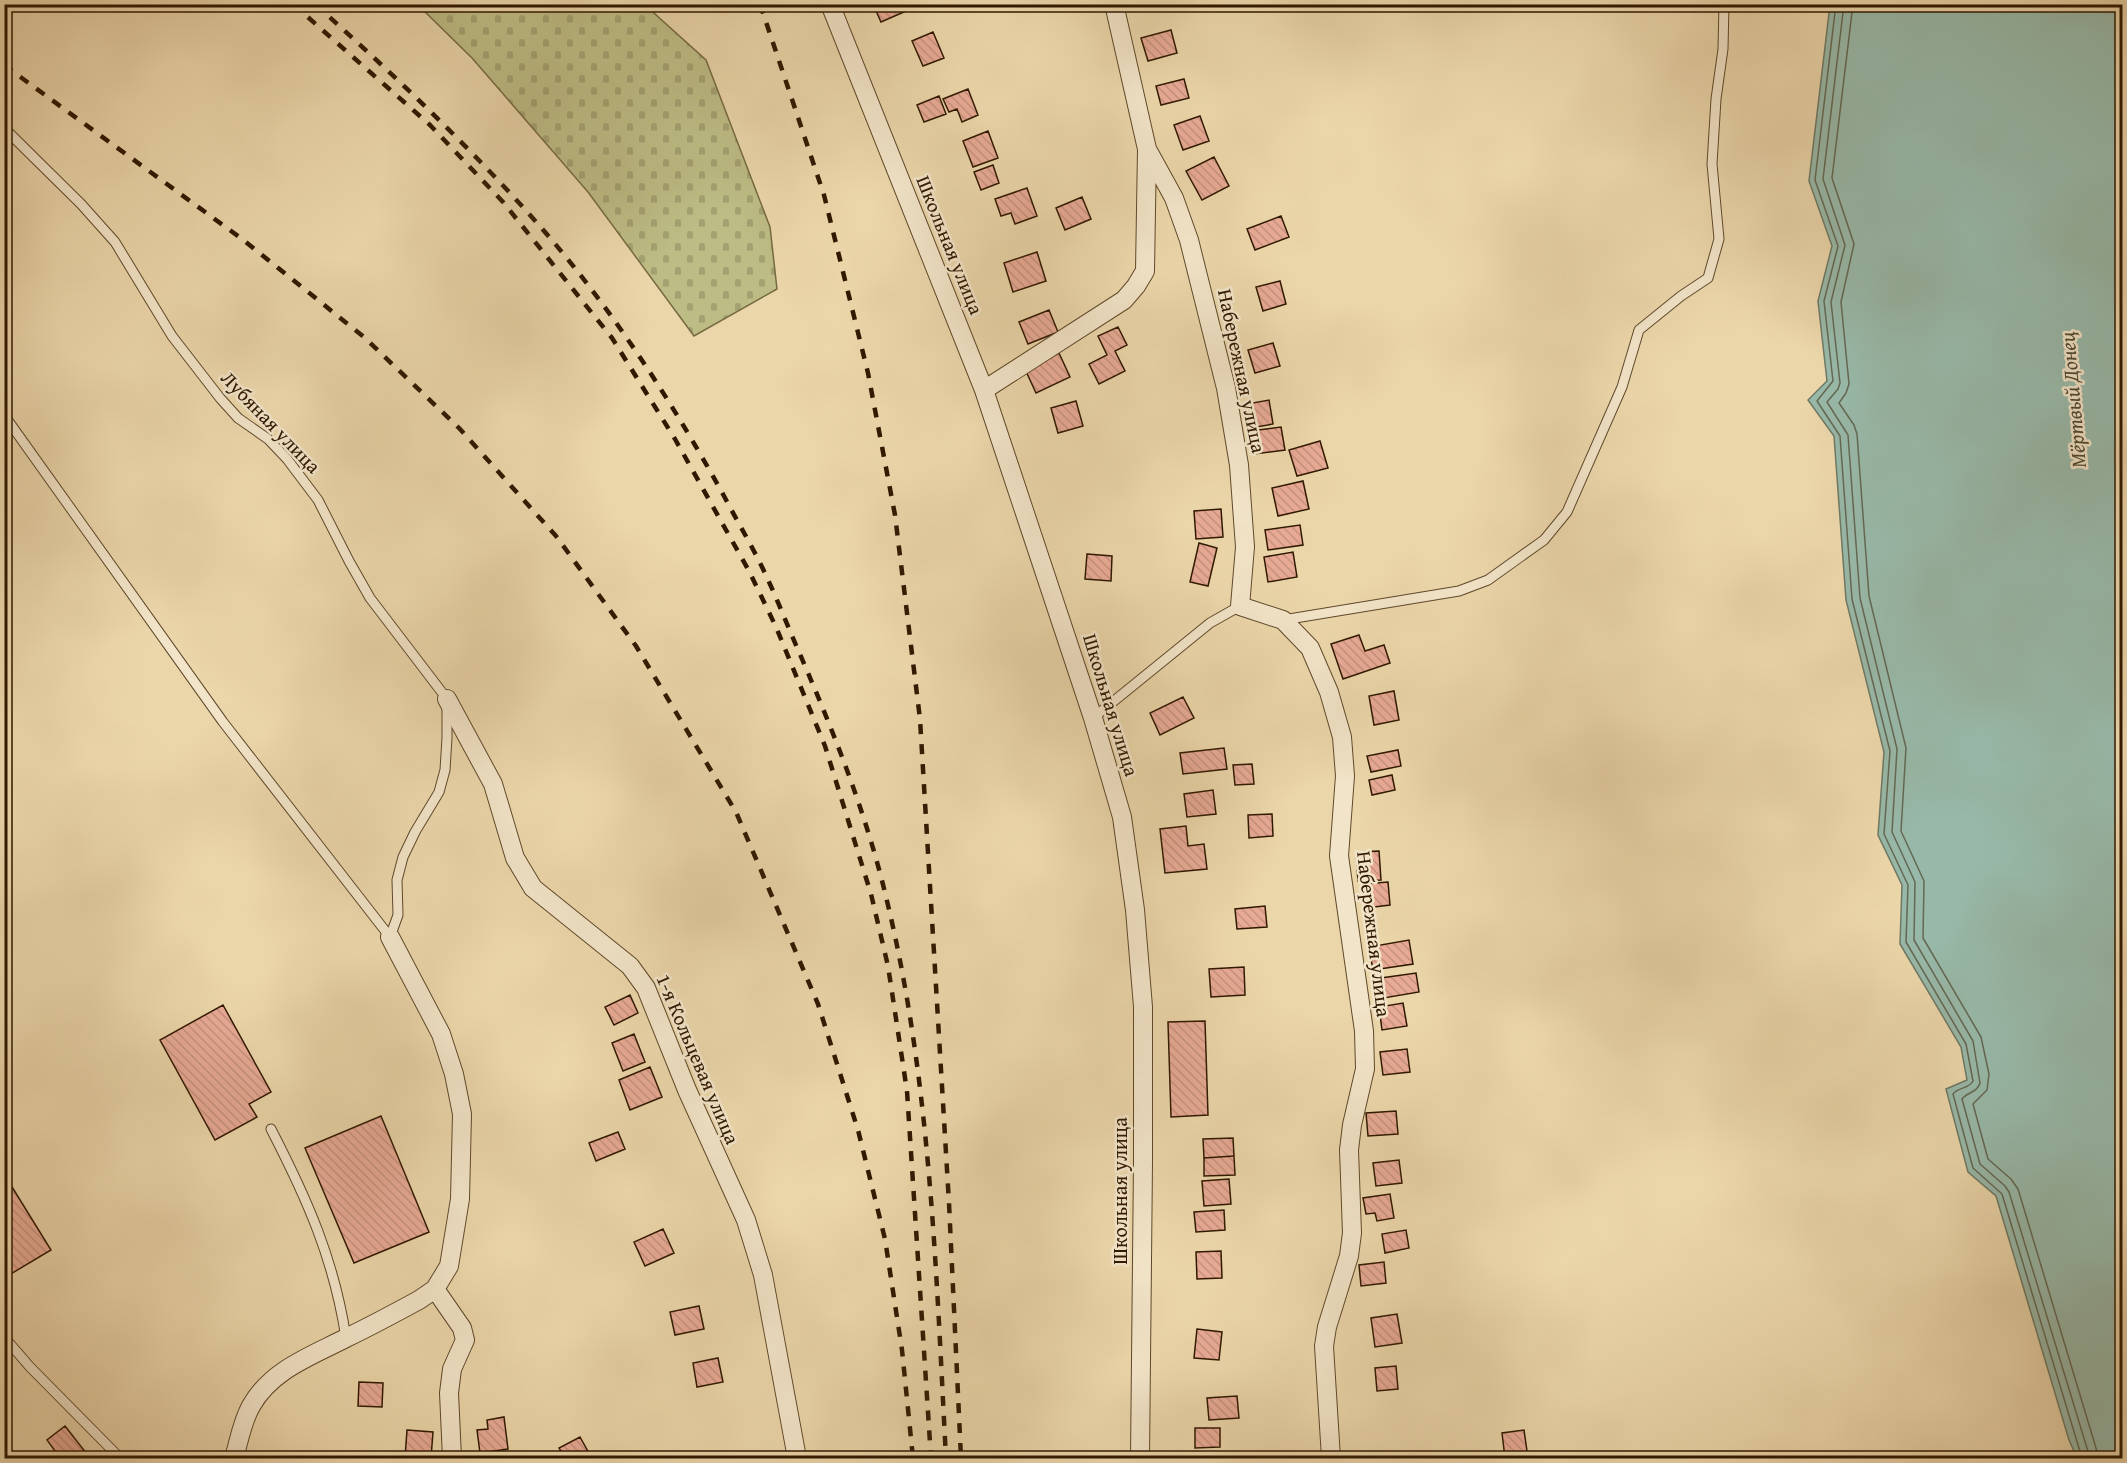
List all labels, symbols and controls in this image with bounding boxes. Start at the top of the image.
street label: Школьная улица [909,171,992,319]
street label: Набережная улица [1211,286,1274,456]
water label: Мёртвый Донец [2051,330,2094,470]
street label: Лубяная улица [215,364,328,480]
street label: Школьная улица [1076,630,1147,780]
street label: Набережная улица [1350,849,1399,1019]
street label: 1-я Кольцевая улица [649,969,748,1149]
street label: Школьная улица [1105,1117,1134,1265]

